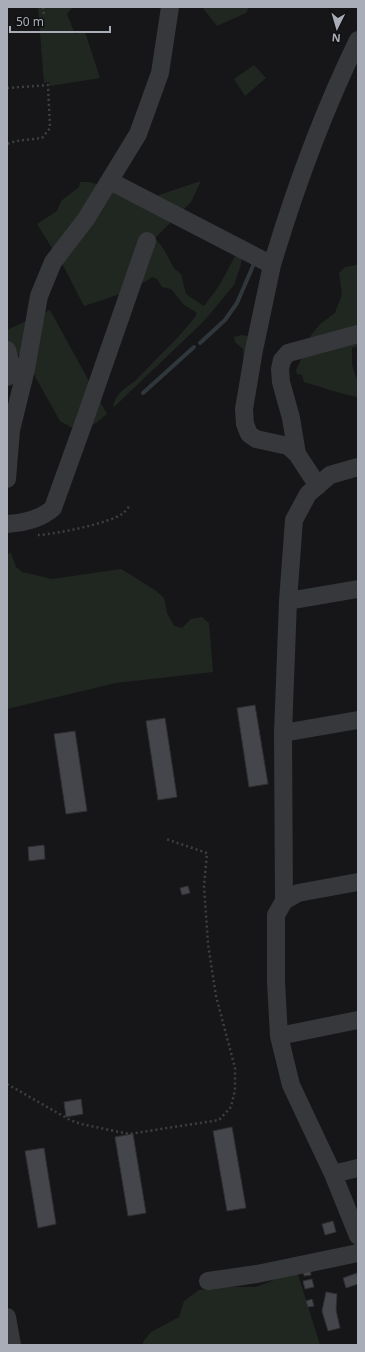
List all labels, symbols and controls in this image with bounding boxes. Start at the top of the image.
scale bar [10,8,110,34]
north arrow [317,8,357,48]
text: 50 m [16,13,44,30]
text: N [331,31,341,46]

